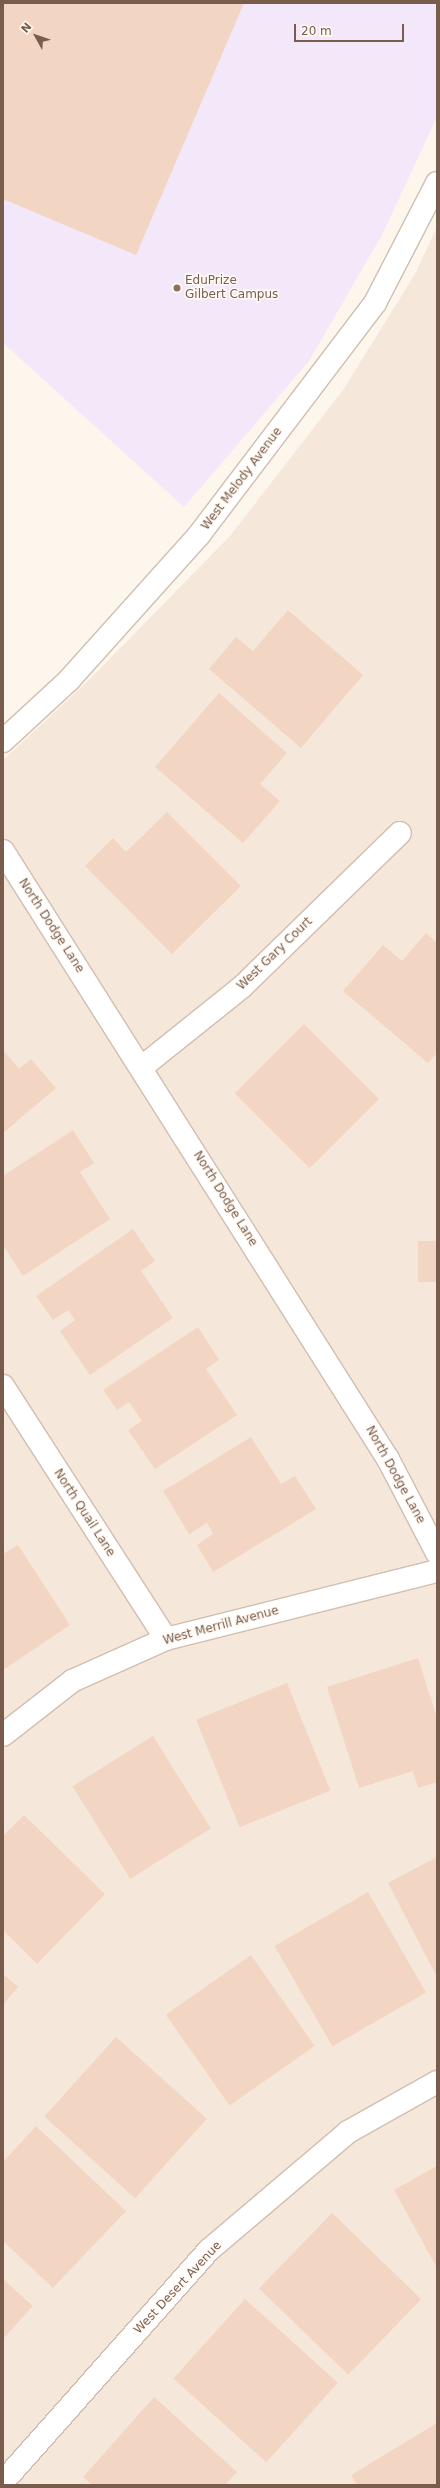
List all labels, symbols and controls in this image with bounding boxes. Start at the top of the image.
north arrow [16,16,56,56]
scale bar [296,16,406,42]
text: N [18,20,34,36]
text: 20 m [301,24,332,38]
place label: EduPrize Gilbert Campus [185,274,278,302]
marker: EduPrize Gilbert Campus [172,283,182,293]
street label: West Melody Avenue [199,425,285,533]
street label: North Dodge Lane [15,876,87,976]
street label: West Gary Court [234,915,316,993]
street label: North Dodge Lane [190,1149,260,1249]
street label: North Dodge Lane [362,1424,428,1526]
street label: North Quail Lane [50,1467,118,1559]
street label: West Merrill Avenue [162,1604,280,1648]
street label: West Desert Avenue [131,2239,225,2337]

